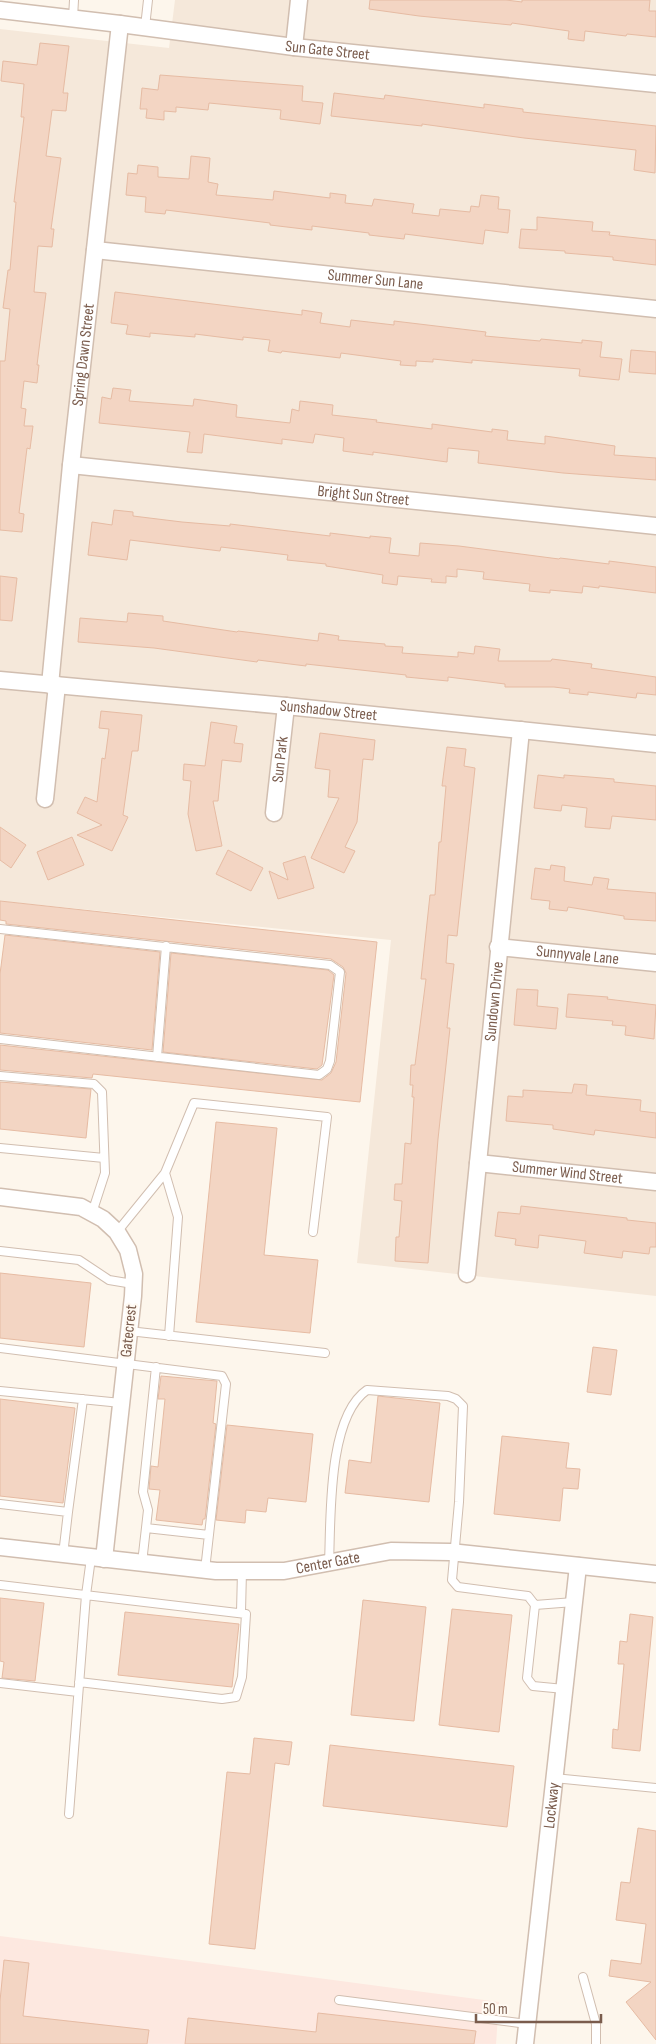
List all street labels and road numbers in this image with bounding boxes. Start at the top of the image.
street label: Sun Gate Street [284,36,371,64]
street label: Summer Sun Lane [327,265,424,294]
street label: Spring Dawn Street [68,302,98,407]
street label: Bright Sun Street [317,481,410,510]
street label: Sunshadow Street [279,696,378,725]
street label: Sun Park [268,735,292,783]
street label: Sunnyvale Lane [535,941,620,969]
street label: Sundown Drive [481,961,507,1042]
street label: Summer Wind Street [511,1157,624,1188]
street label: Gatecrest [117,1304,141,1358]
street label: Center Gate [294,1548,361,1578]
street label: Lockway [539,1782,563,1829]

